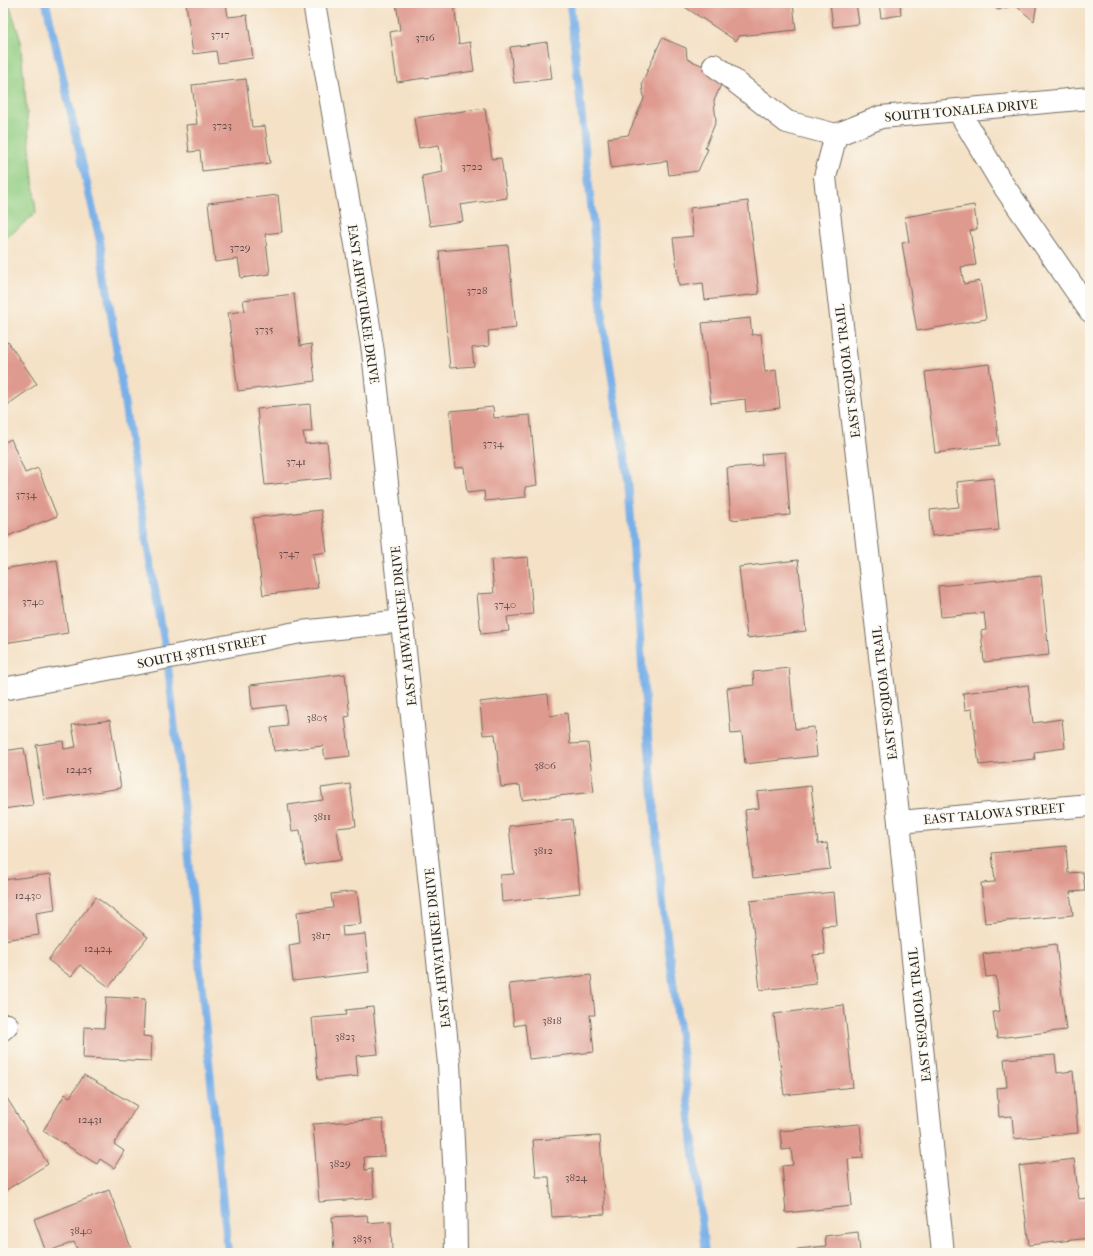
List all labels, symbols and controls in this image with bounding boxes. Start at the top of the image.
house number: 3717 [210,28,230,41]
house number: 3716 [415,31,435,44]
street label: SOUTH TONALEA DRIVE [884,96,1038,125]
house number: 3723 [212,119,232,132]
house number: 3722 [461,160,483,173]
street label: EAST AHWATUKEE DRIVE [345,223,382,385]
house number: 3729 [229,241,251,254]
house number: 3728 [467,284,487,297]
street label: EAST SEQUOIA TRAIL [832,303,863,439]
house number: 3735 [254,323,274,336]
house number: 3734 [483,437,504,450]
house number: 3741 [286,455,306,468]
house number: 3734 [16,488,37,501]
street label: EAST AHWATUKEE DRIVE [388,545,419,707]
house number: 3747 [278,547,300,560]
house number: 3740 [22,595,44,608]
house number: 3740 [494,598,516,611]
street label: EAST SEQUOIA TRAIL [869,625,900,761]
street label: SOUTH 38TH STREET [136,631,268,671]
house number: 3805 [307,711,328,724]
house number: 3806 [534,759,556,772]
house number: 12425 [66,763,92,776]
street label: EAST TALOWA STREET [923,800,1066,827]
house number: 3811 [313,810,331,823]
house number: 3812 [533,844,553,857]
street label: EAST AHWATUKEE DRIVE [422,867,453,1029]
house number: 12430 [15,889,41,902]
house number: 3817 [311,929,331,942]
house number: 12424 [84,942,113,955]
street label: EAST SEQUOIA TRAIL [905,947,934,1083]
house number: 3818 [542,1014,562,1027]
house number: 3823 [335,1030,355,1043]
house number: 12431 [78,1113,102,1126]
house number: 3829 [329,1157,351,1170]
house number: 3824 [565,1171,588,1184]
house number: 3840 [70,1224,92,1237]
house number: 3835 [352,1232,372,1245]

